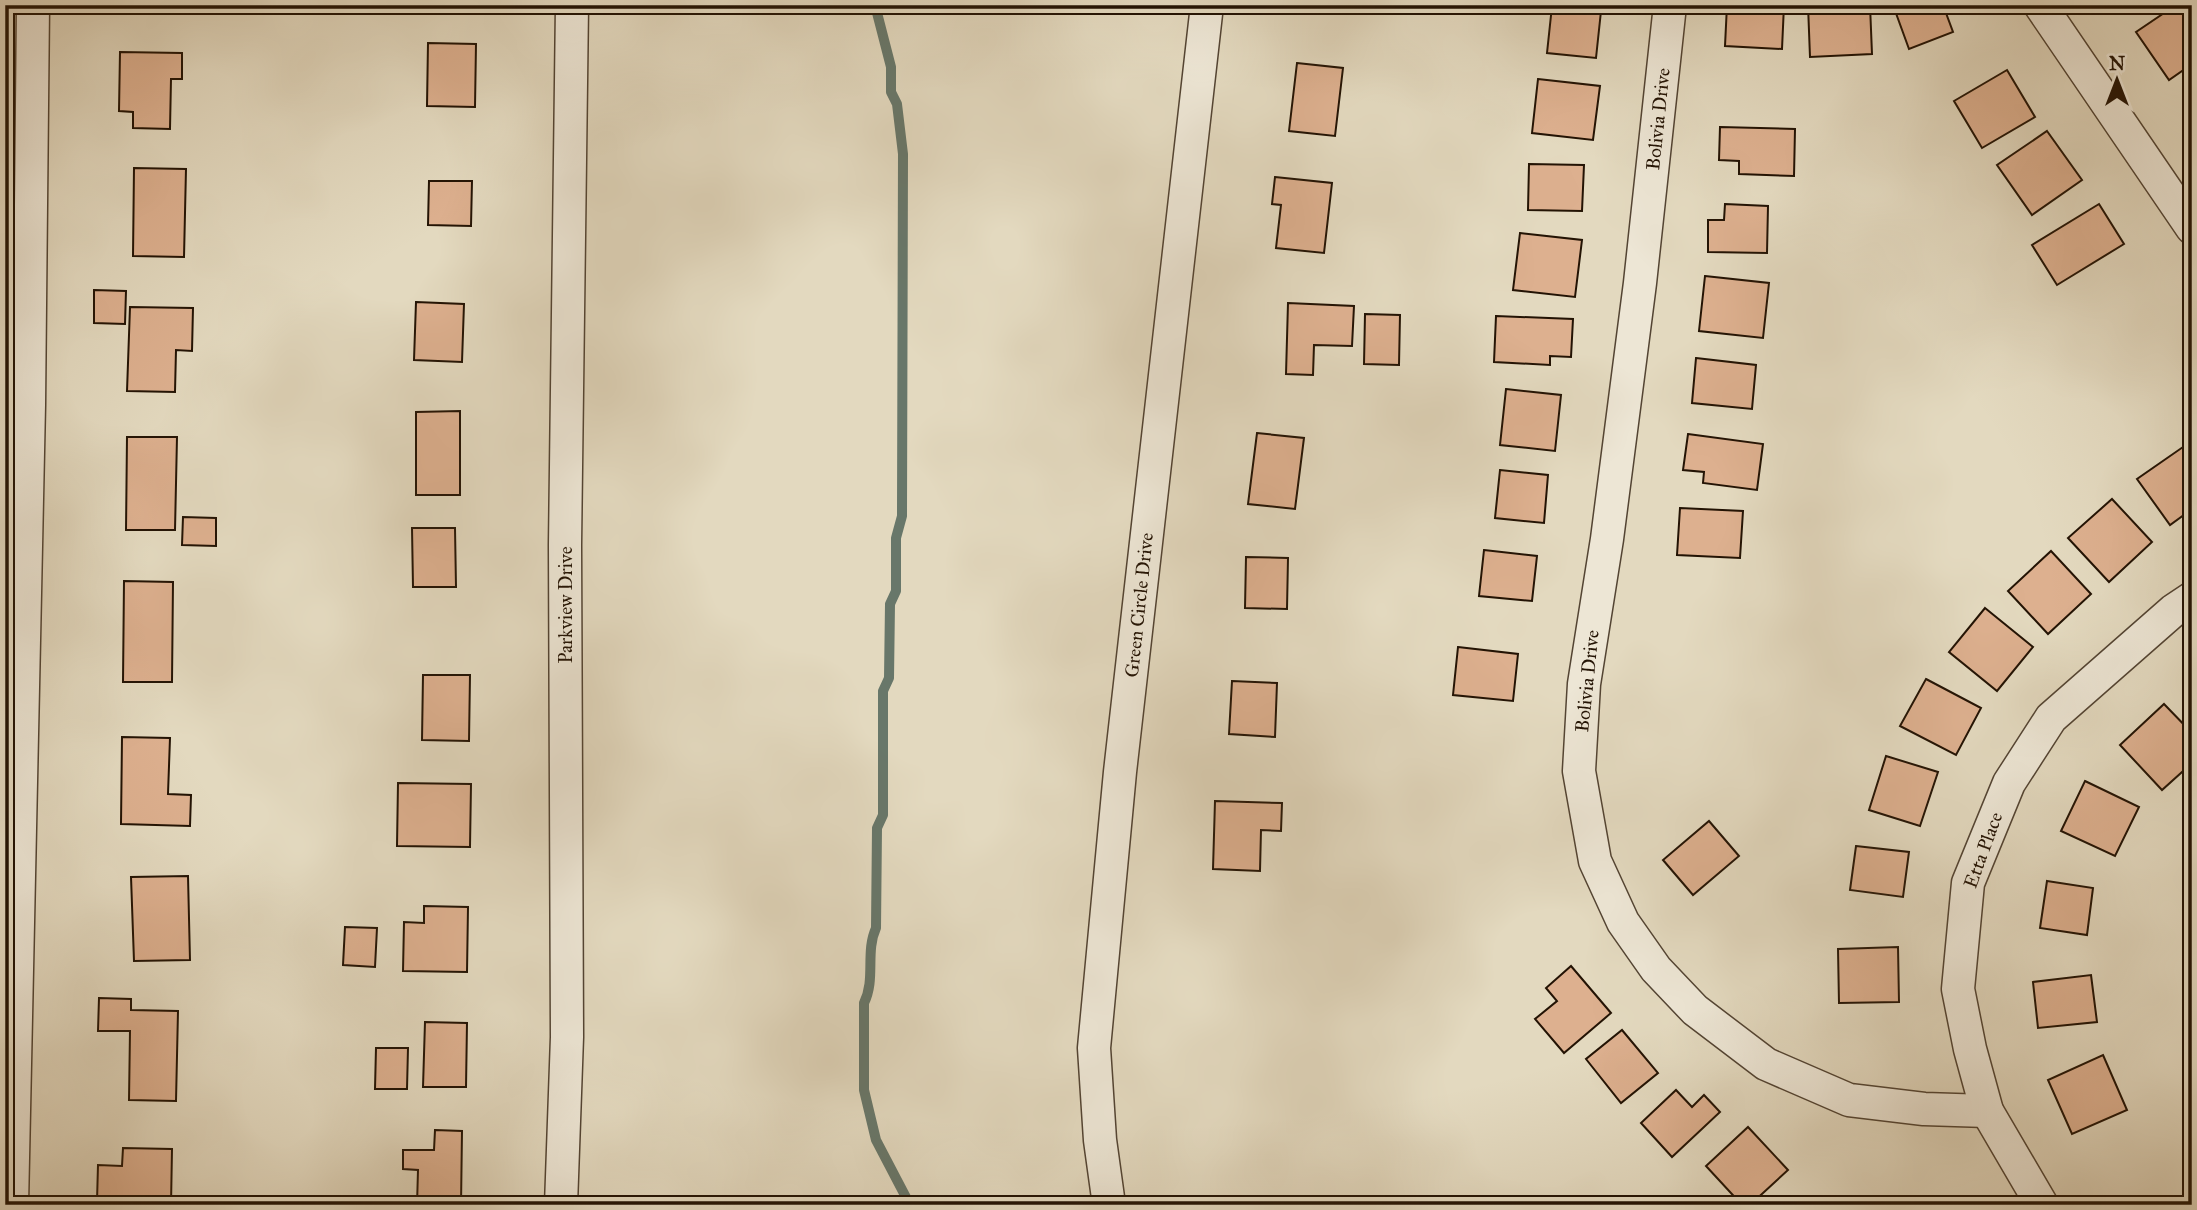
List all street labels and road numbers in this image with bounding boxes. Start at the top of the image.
street label: Bolivia Drive [1641,67,1675,171]
street label: Green Circle Drive [1120,531,1158,678]
street label: Parkview Drive [554,546,577,664]
street label: Bolivia Drive [1570,629,1604,733]
street label: Etta Place [1959,809,2007,891]

